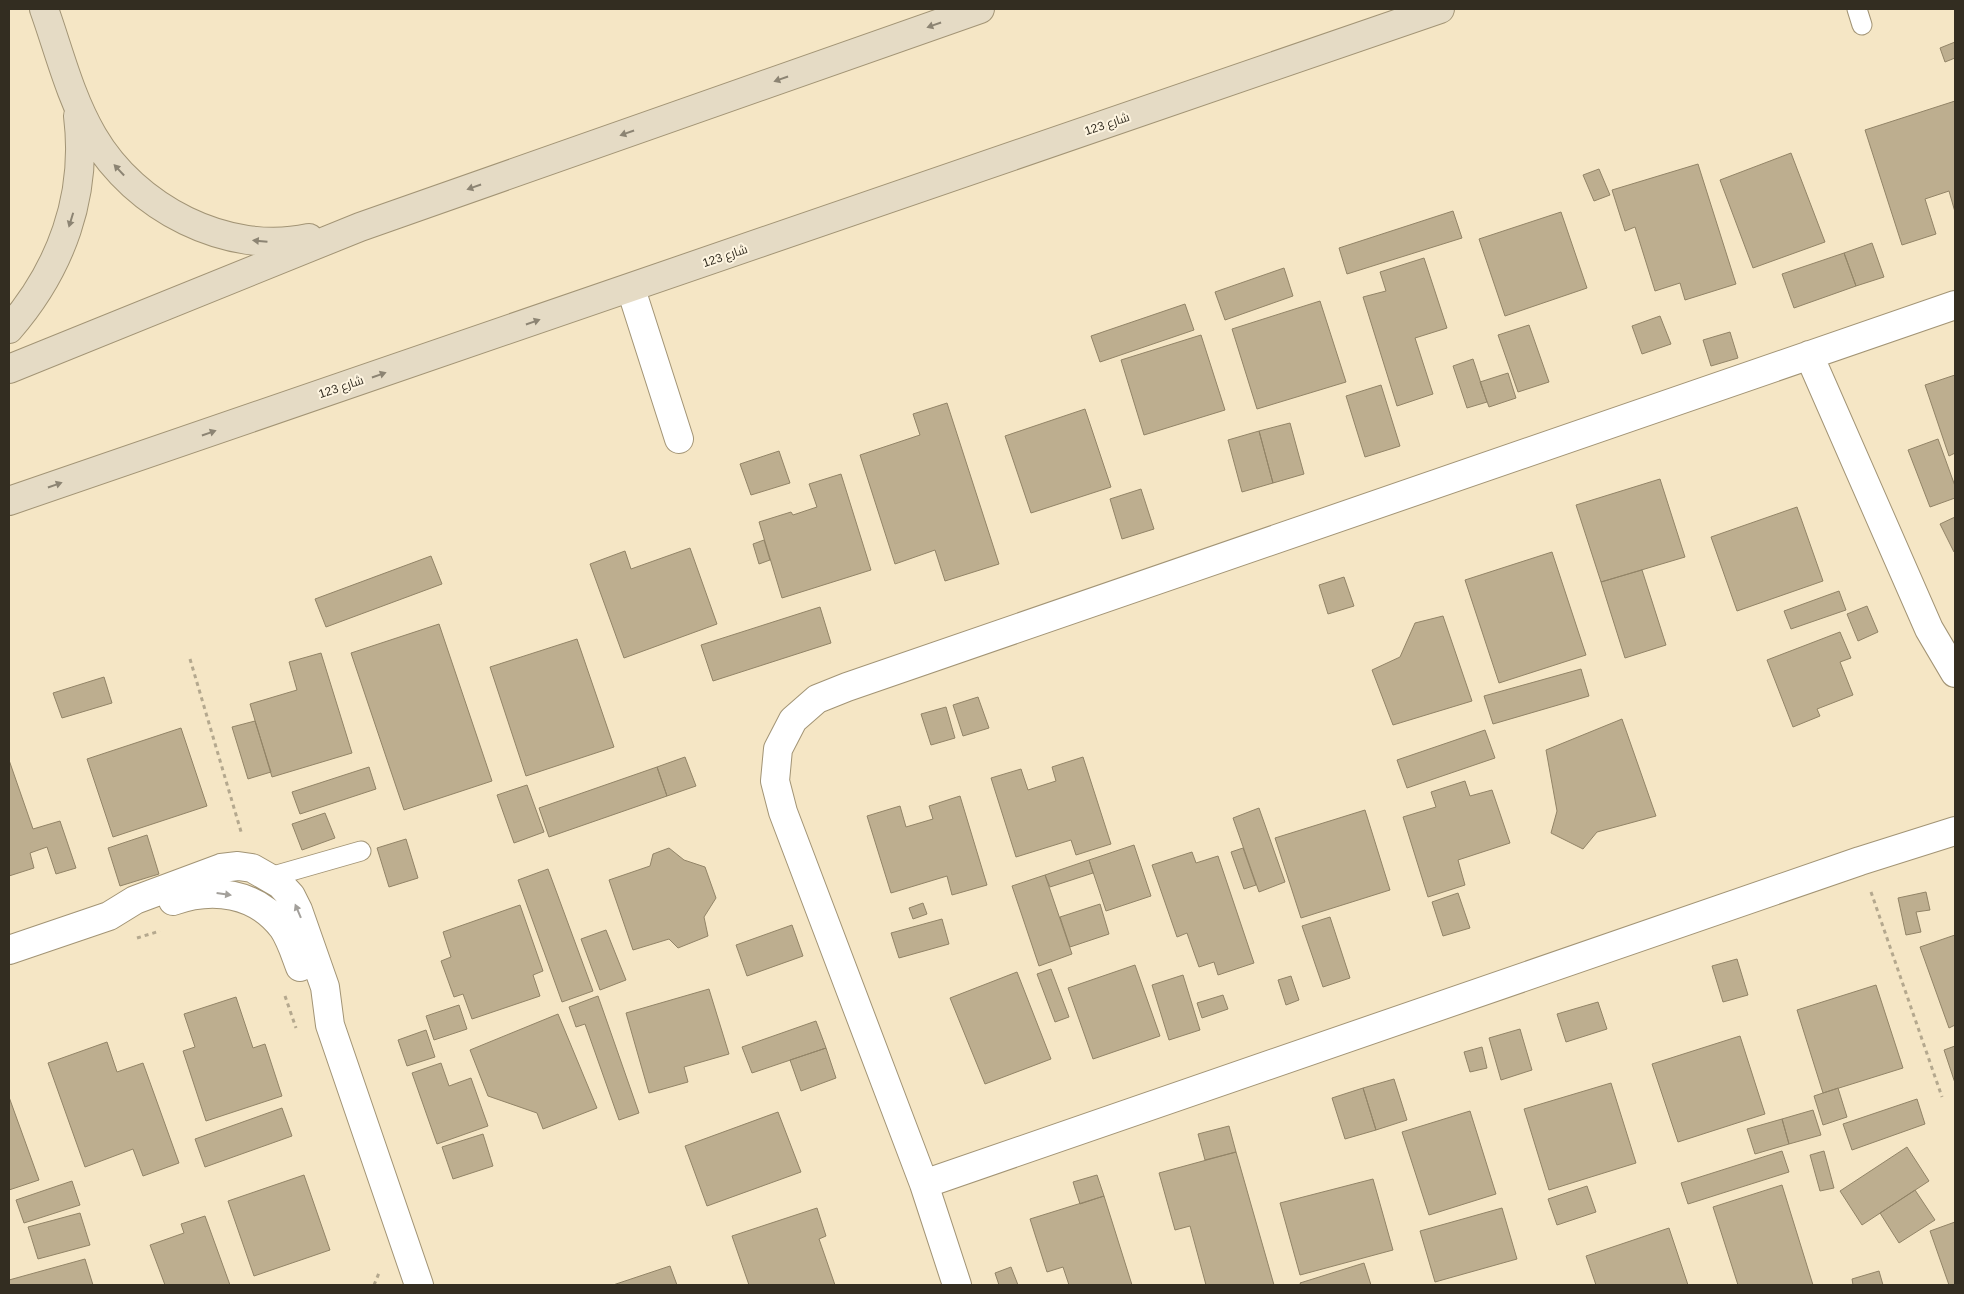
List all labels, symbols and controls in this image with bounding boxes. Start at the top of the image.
one-way arrow [926,21,941,29]
one-way arrow [773,76,788,83]
street label: شارع 123 [1083,110,1132,139]
one-way arrow [620,130,635,137]
one-way arrow [113,164,125,176]
one-way arrow [466,183,481,191]
one-way arrow [66,212,74,227]
one-way arrow [252,237,268,245]
street label: شارع 123 [701,242,750,271]
one-way arrow [525,318,540,325]
one-way arrow [372,370,387,378]
street label: شارع 123 [317,373,366,402]
one-way arrow [201,429,216,436]
one-way arrow [48,481,63,489]
one-way arrow [217,891,233,899]
one-way arrow [293,904,301,918]

